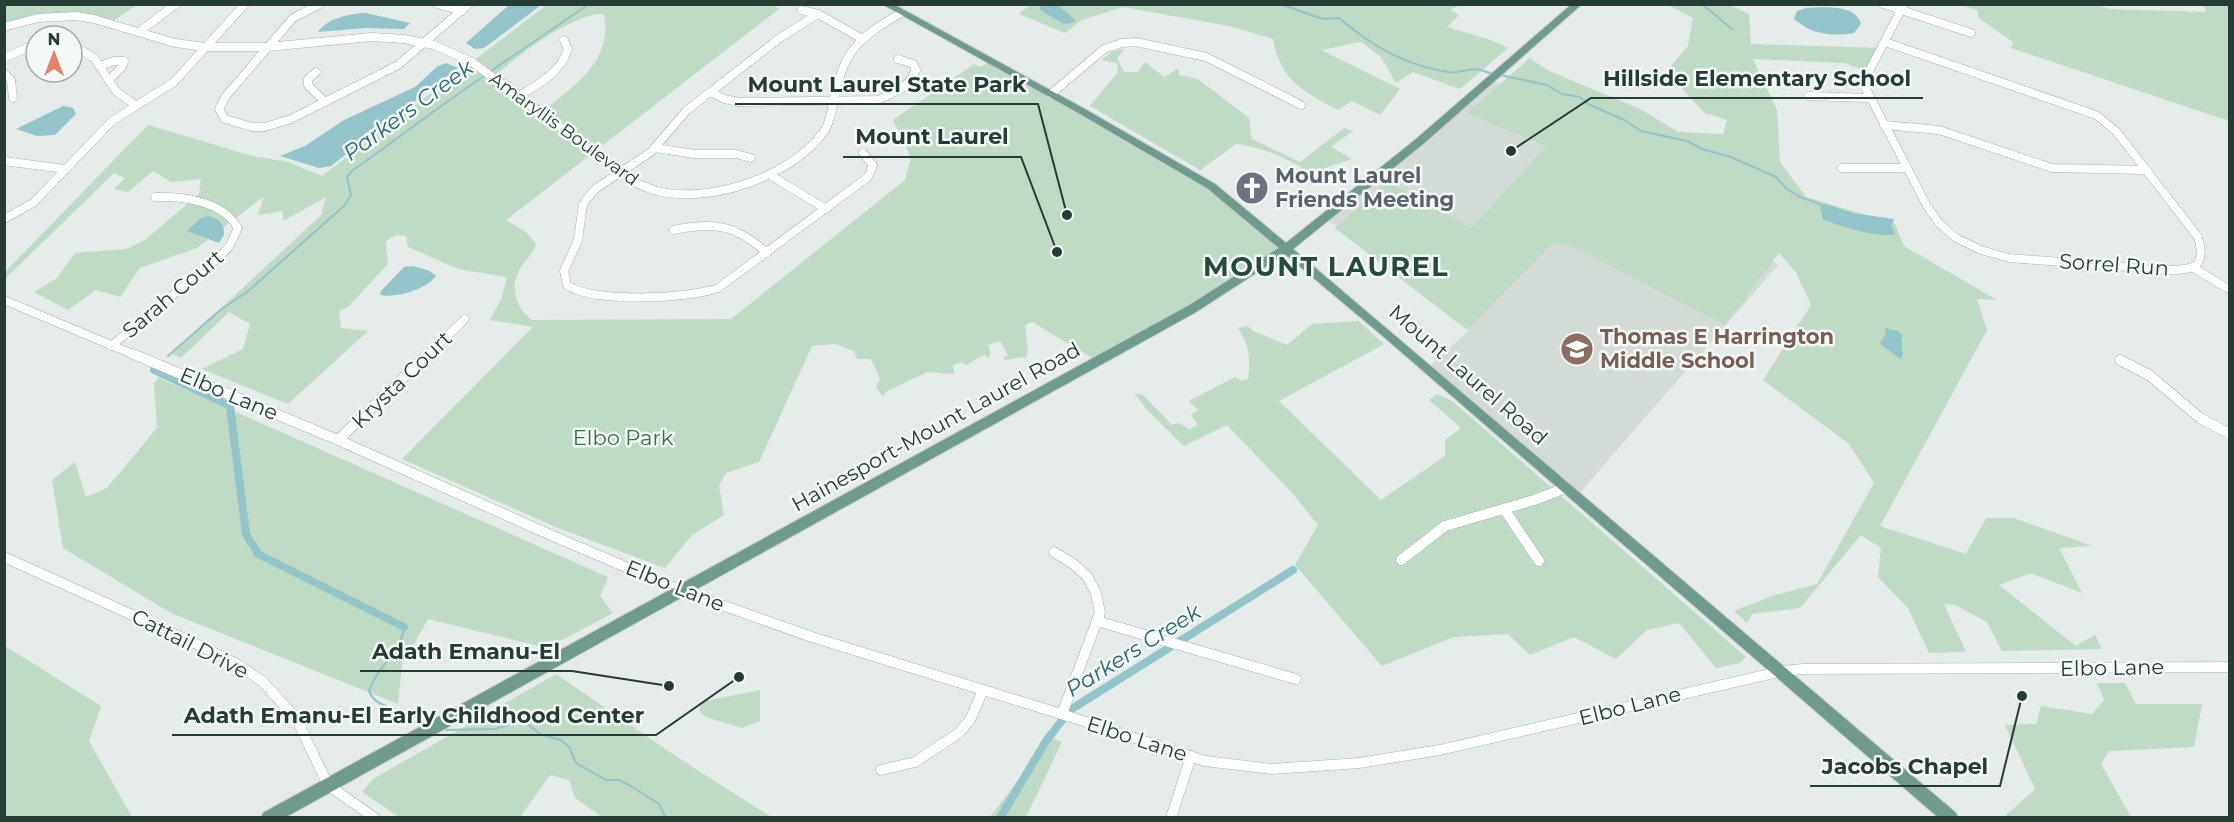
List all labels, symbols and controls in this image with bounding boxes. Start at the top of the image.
north arrow [24,24,84,84]
text: N [48,30,60,49]
water label: Parkers Creek [338,54,479,167]
callout: Hillside Elementary School [1591,58,1923,98]
callout: Mount Laurel State Park [735,64,1038,104]
text: Hillside Elementary School [1603,65,1911,92]
street label: Amaryllis Boulevard [485,67,643,191]
text: Mount Laurel State Park [748,71,1027,98]
callout: Mount Laurel [843,117,1021,157]
text: Mount Laurel [855,123,1009,150]
place label: Mount Laurel Friends Meeting [1275,163,1454,212]
church icon: Mount Laurel Friends Meeting [1234,170,1270,206]
street label: Sarah Court [117,244,228,343]
street label: Sorrel Run [2058,248,2170,281]
district label: MOUNT LAUREL [1203,250,1449,283]
street label: Mount Laurel Road [1384,299,1553,450]
place label: Thomas E Harrington Middle School [1600,324,1834,373]
street label: Krysta Court [346,326,457,434]
school or university icon: Thomas E Harrington Middle School [1559,331,1595,367]
street label: Hainesport-Mount Laurel Road [787,337,1084,517]
street label: Elbo Lane [176,362,282,425]
park label: Elbo Park [573,425,674,450]
street label: Elbo Lane [622,554,728,617]
water label: Parkers Creek [1061,598,1207,703]
street label: Cattail Drive [128,603,253,684]
callout: Adath Emanu-El [360,631,572,671]
text: Adath Emanu-El [371,638,560,665]
street label: Elbo Lane [2060,654,2164,681]
street label: Elbo Lane [1576,681,1683,730]
callout: Adath Emanu-El Early Childhood Center [172,695,656,735]
text: Adath Emanu-El Early Childhood Center [183,702,644,729]
street label: Elbo Lane [1084,711,1191,767]
callout: Jacobs Chapel [1810,746,2000,786]
text: Jacobs Chapel [1821,753,1988,780]

